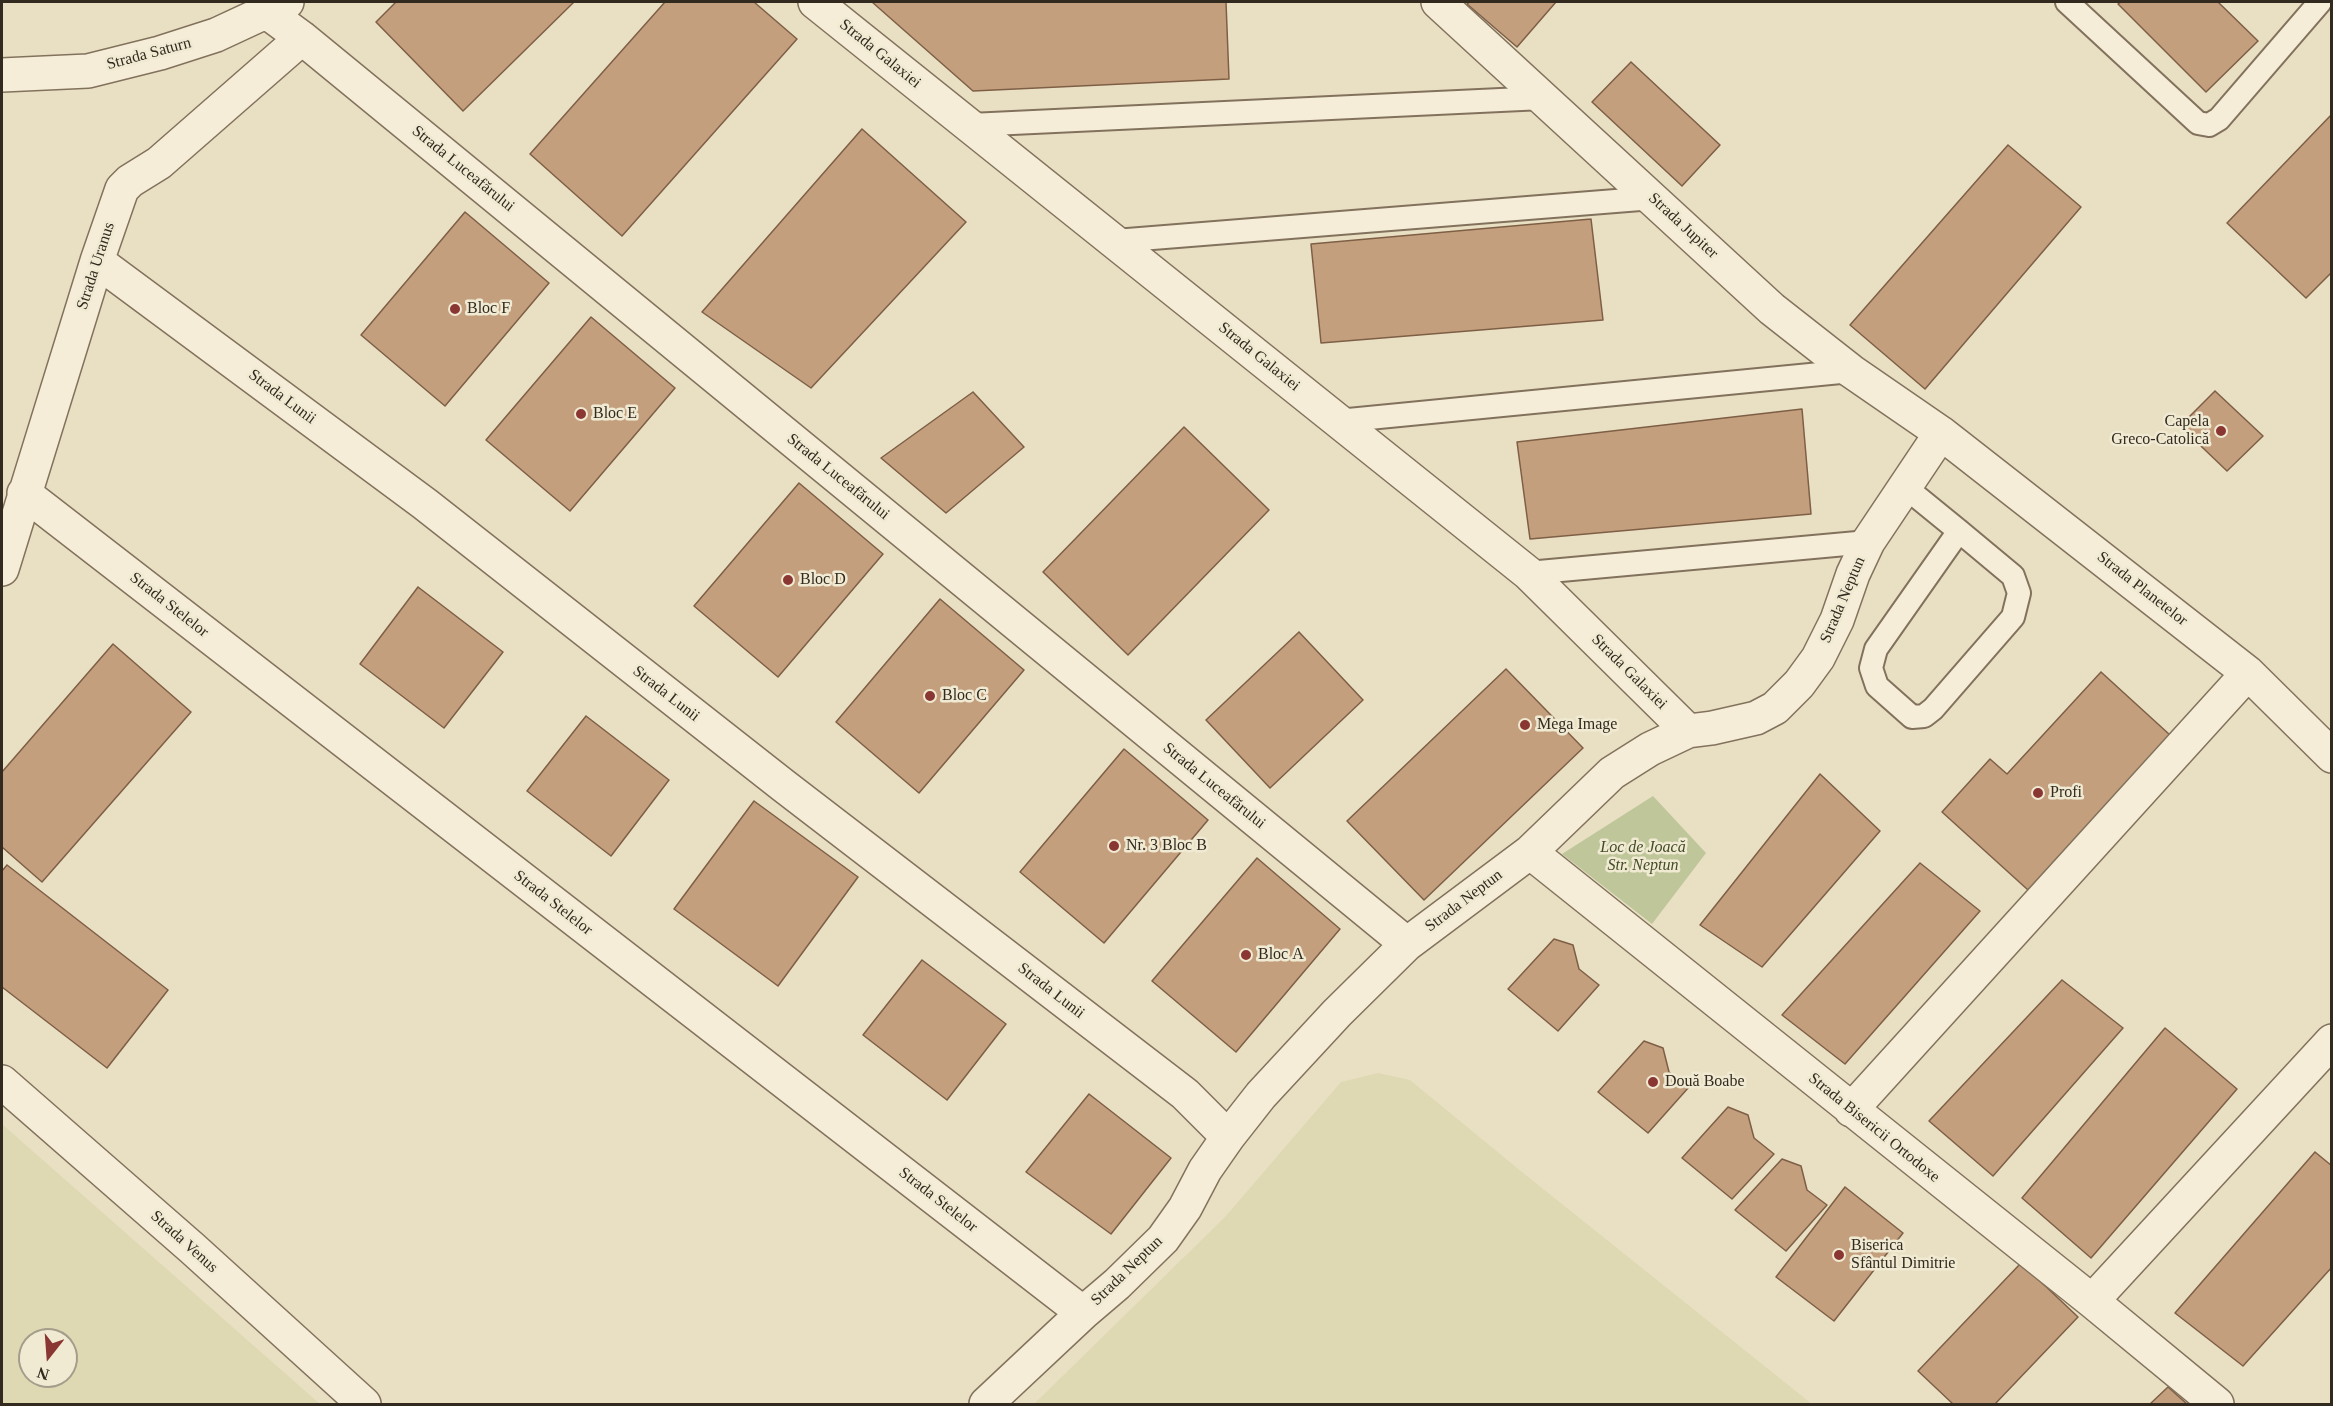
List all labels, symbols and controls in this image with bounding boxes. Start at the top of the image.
street label: Strada Galaxiei [835,15,925,93]
street label: Strada Saturn [105,34,193,74]
street label: Strada Luceafărului [408,122,518,216]
street label: Strada Jupiter [1644,189,1722,263]
street label: Strada Uranus [73,220,119,312]
place label: Bloc F [467,299,510,319]
marker: Bloc F [448,302,462,316]
street label: Strada Galaxiei [1214,318,1304,396]
street label: Strada Lunii [244,365,320,429]
place label: Bloc E [593,404,637,424]
marker: Bloc E [574,407,588,421]
place label: Capela Greco-Catolică [2111,412,2209,450]
marker: Capela Greco-Catolică [2214,424,2228,438]
street label: Strada Luceafărului [783,430,893,524]
street label: Strada Planetelor [2093,548,2191,630]
street label: Strada Neptun [1816,554,1870,646]
street label: Strada Stelelor [126,568,212,642]
place label: Bloc D [800,570,846,590]
marker: Bloc D [781,573,795,587]
street label: Strada Galaxiei [1587,630,1671,714]
street label: Strada Lunii [629,662,703,726]
place label: Bloc C [942,686,987,706]
marker: Bloc C [923,689,937,703]
place label: Mega Image [1537,715,1617,735]
marker: Mega Image [1518,718,1532,732]
street label: Strada Luceafărului [1159,739,1269,833]
place label: Profi [2050,783,2082,803]
marker: Profi [2031,786,2045,800]
place label: Nr. 3 Bloc B [1126,836,1207,856]
park label: Loc de Joacă Str. Neptun [1600,838,1686,876]
marker: Nr. 3 Bloc B [1107,839,1121,853]
street label: Strada Stelelor [510,866,596,940]
street label: Strada Neptun [1421,866,1507,936]
place label: Bloc A [1258,945,1304,965]
marker: Bloc A [1239,948,1253,962]
street label: Strada Lunii [1014,959,1088,1023]
street label: Strada Bisericii Ortodoxe [1804,1069,1944,1187]
place label: Două Boabe [1665,1072,1745,1092]
marker: Două Boabe [1646,1075,1660,1089]
street label: Strada Stelelor [895,1163,981,1237]
street label: Strada Venus [146,1207,222,1277]
street label: Strada Neptun [1087,1232,1167,1310]
place label: Biserica Sfântul Dimitrie [1851,1236,1955,1274]
marker: Biserica Sfântul Dimitrie [1832,1248,1846,1262]
north arrow [18,1328,78,1388]
text: N [35,1364,51,1384]

